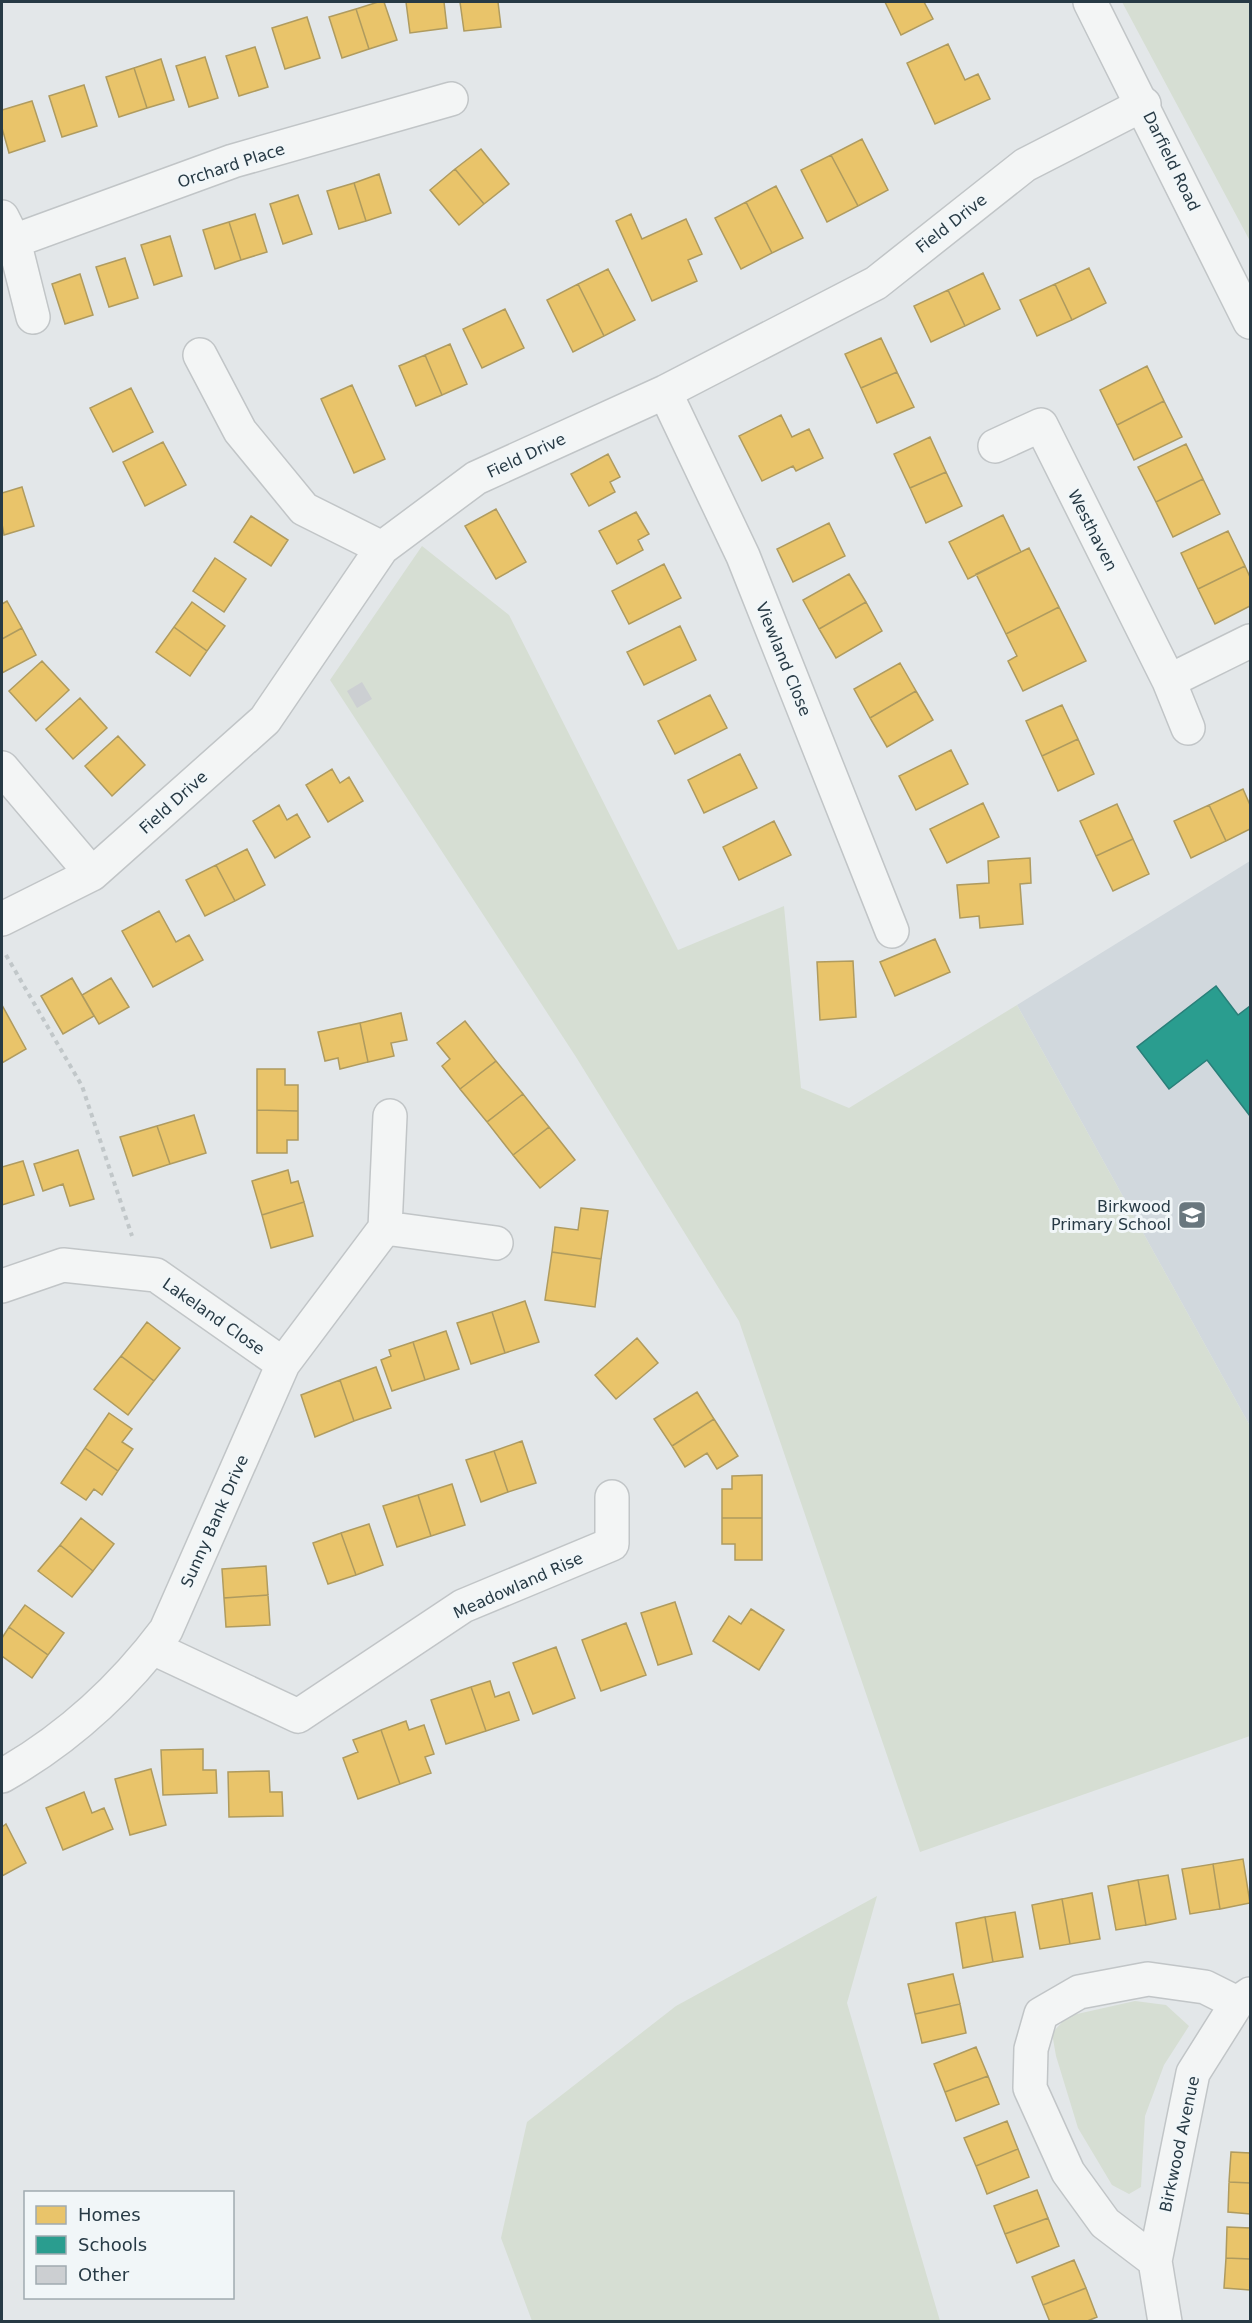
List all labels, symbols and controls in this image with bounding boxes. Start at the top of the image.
street label: Darfield Road [1139,108,1204,214]
street label: Orchard Place [175,139,287,192]
street label: Field Drive [912,190,991,257]
street label: Field Drive [484,429,569,482]
street label: Westhaven [1064,486,1121,574]
street label: Viewland Close [752,599,815,719]
street label: Field Drive [136,767,211,838]
place label: Birkwood Primary School [1051,1197,1171,1234]
school or university icon: Birkwood Primary School [1176,1199,1208,1231]
street label: Lakeland Close [159,1274,269,1359]
street label: Sunny Bank Drive [177,1452,252,1590]
street label: Meadowland Rise [450,1548,586,1623]
street label: Birkwood Avenue [1156,2074,1203,2214]
legend [24,2191,234,2299]
text: Homes [78,2204,141,2225]
text: Schools [78,2234,147,2255]
text: Other [78,2264,130,2285]

